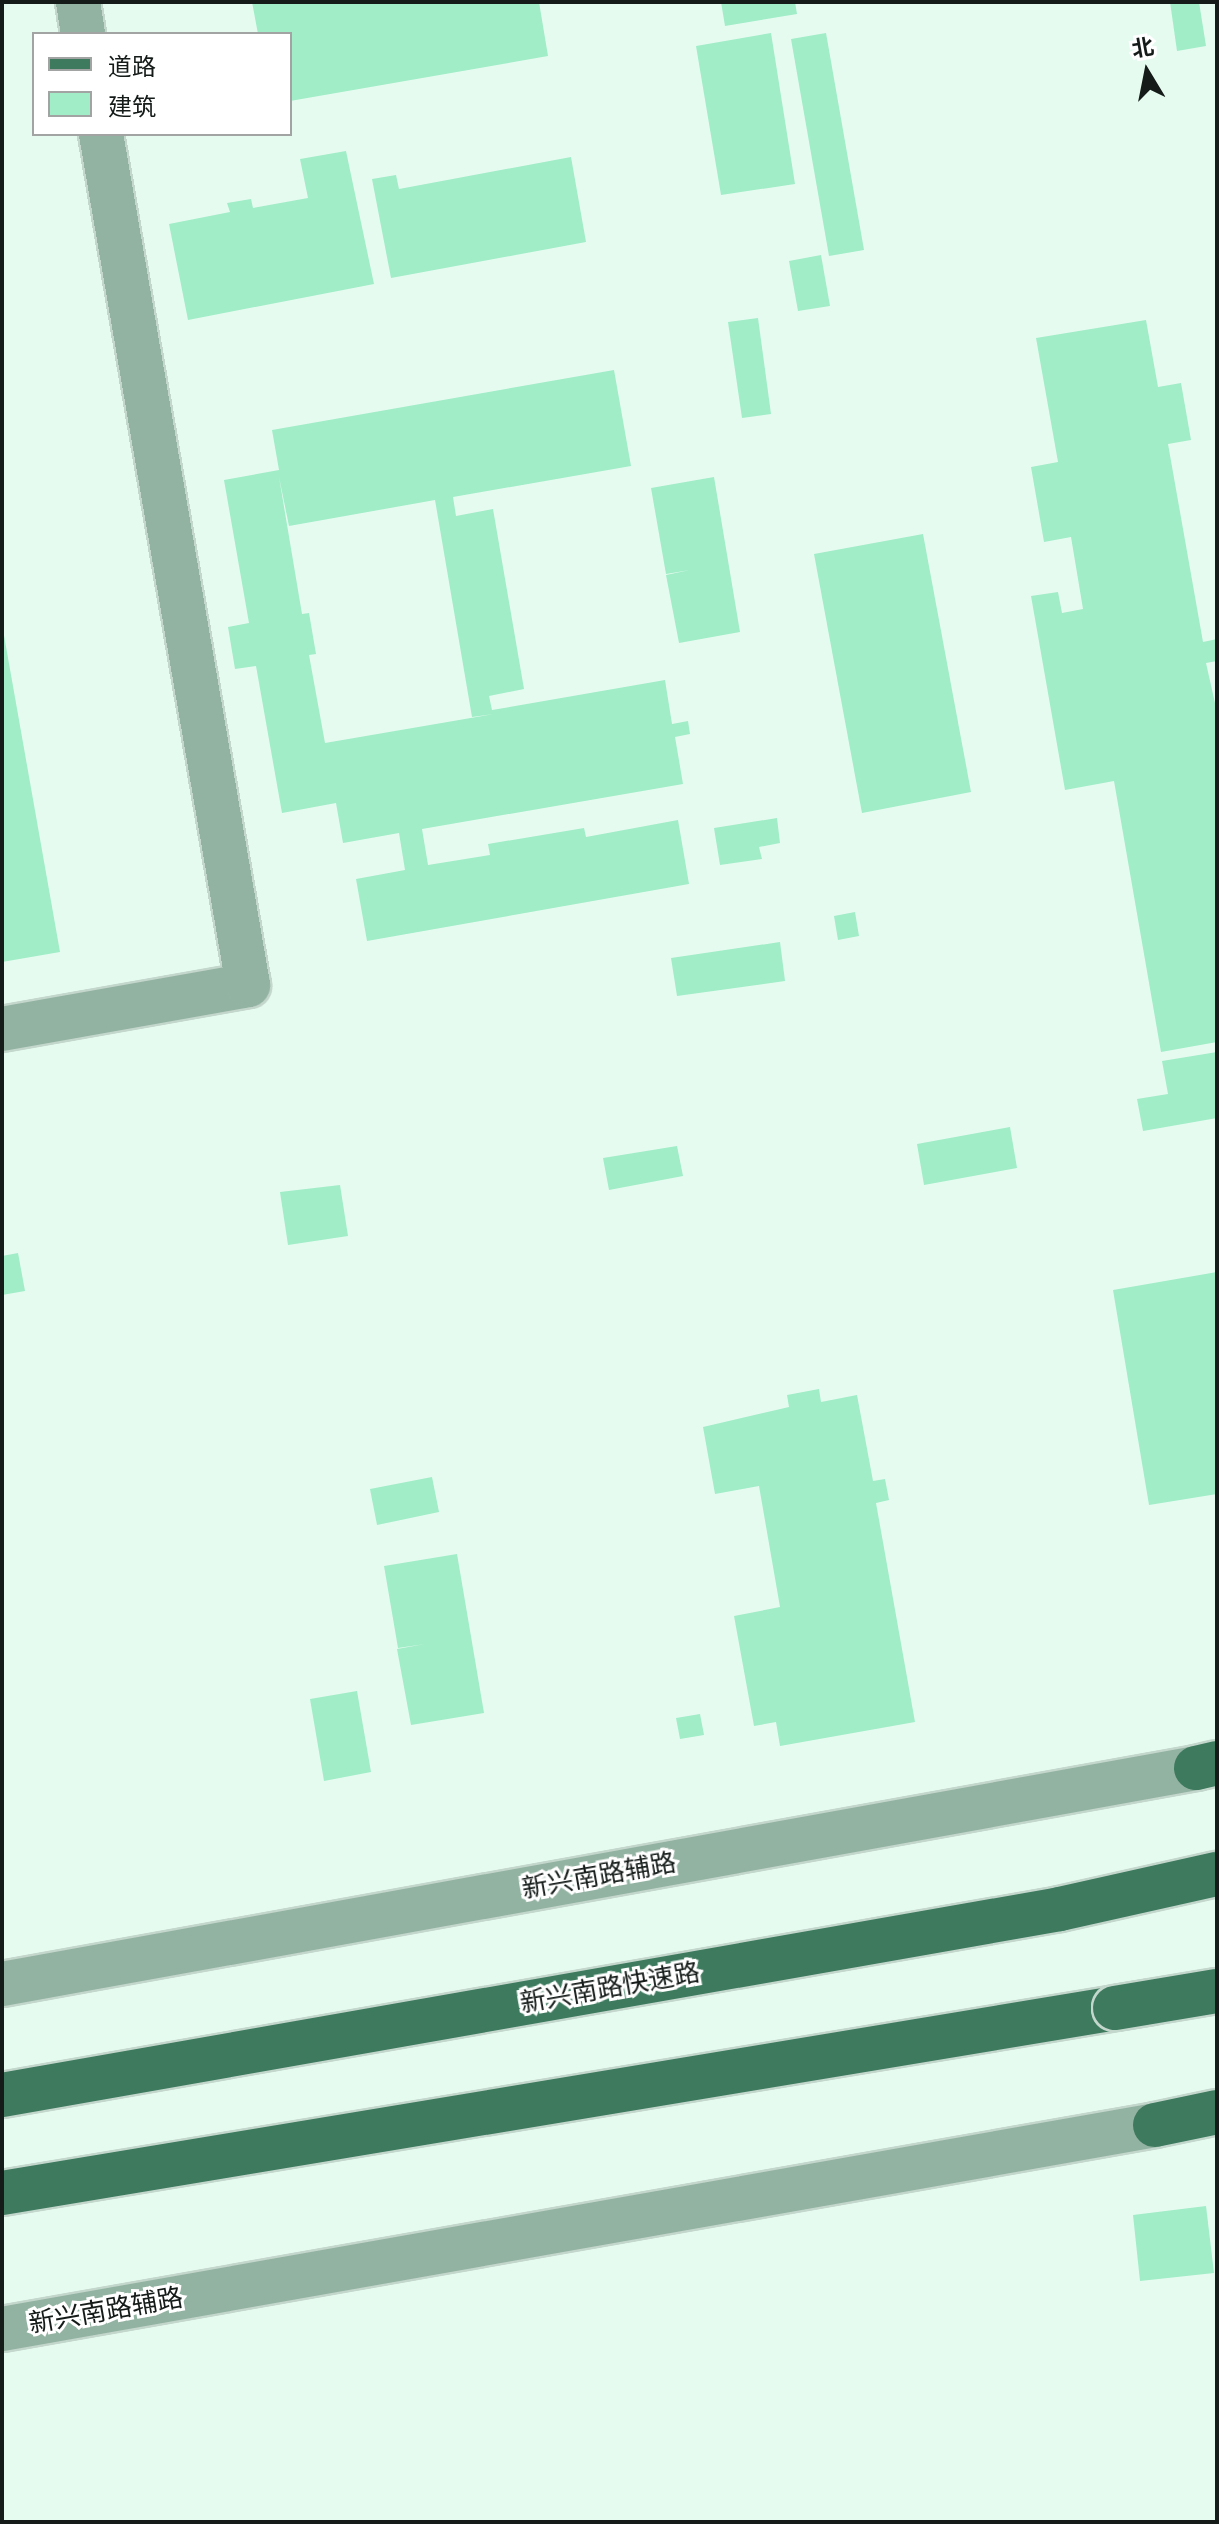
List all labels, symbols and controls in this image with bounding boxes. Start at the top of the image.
legend [32,32,292,136]
north arrow [1107,32,1187,112]
text: 北 [1130,34,1156,62]
text: 道路 [108,53,156,80]
text: 建筑 [108,93,156,120]
street label: 新兴南路辅路 [519,1847,679,1905]
street label: 新兴南路快速路 [518,1957,702,2019]
street label: 新兴南路辅路 [26,2282,186,2340]

